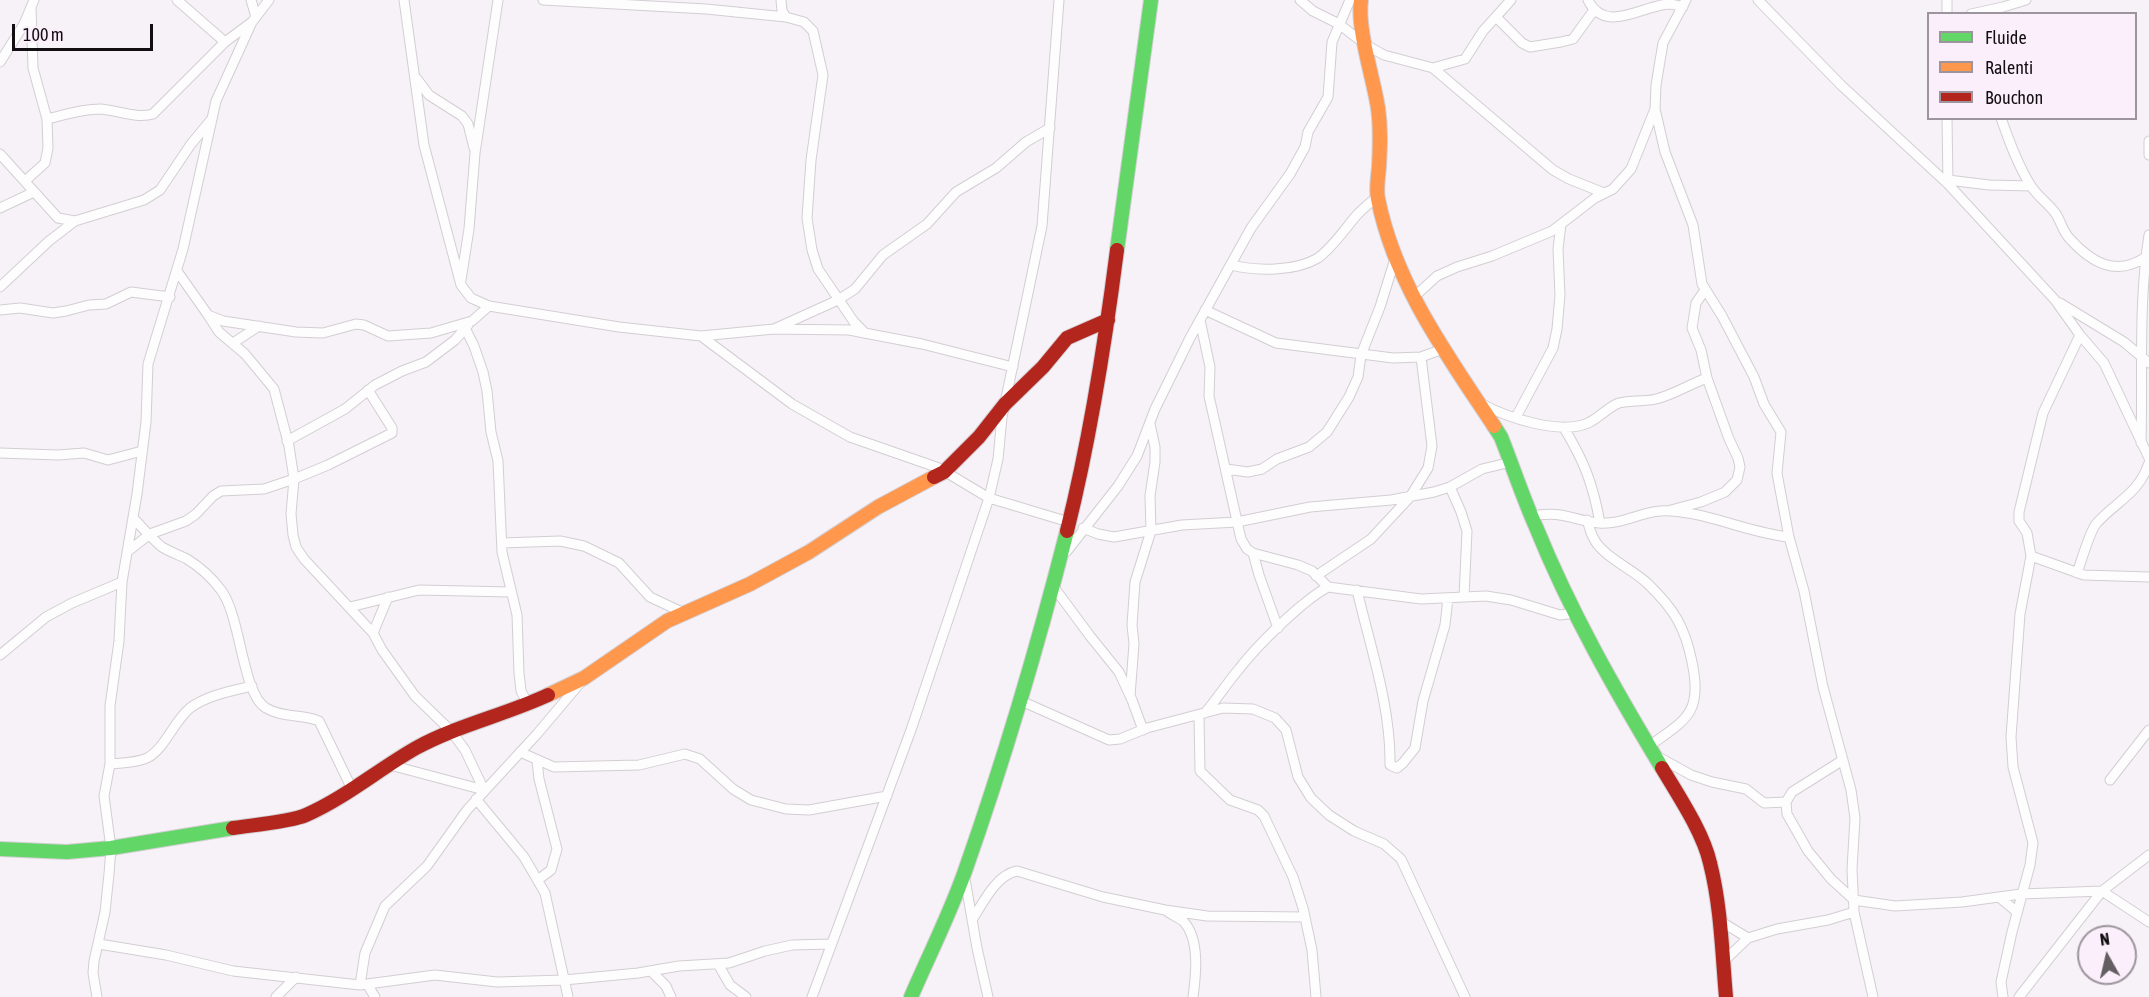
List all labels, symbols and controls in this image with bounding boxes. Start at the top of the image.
scale bar [15,12,156,50]
legend [1927,12,2137,120]
text: 100 m [23,24,64,45]
text: Fluide [1985,27,2027,48]
text: Ralenti [1985,57,2033,78]
text: Bouchon [1985,87,2043,108]
north arrow [2077,925,2137,985]
text: N [2099,930,2111,949]

